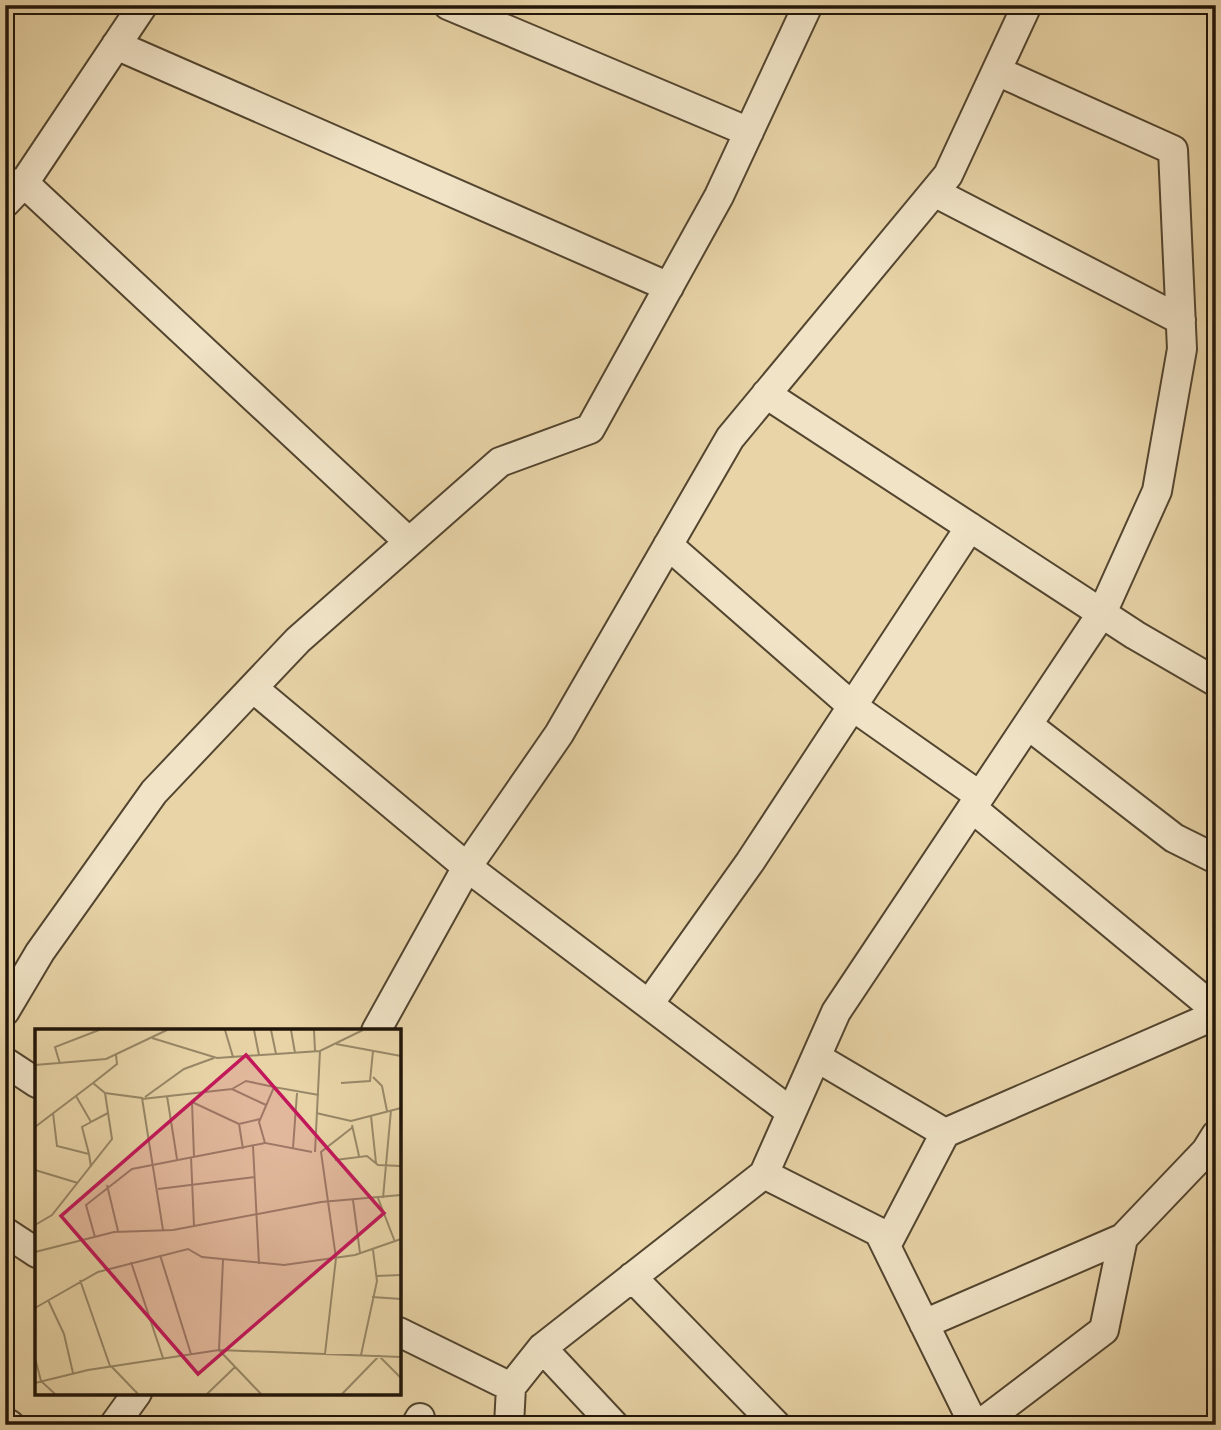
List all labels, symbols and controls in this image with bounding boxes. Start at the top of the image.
inset map [35,1029,401,1395]

